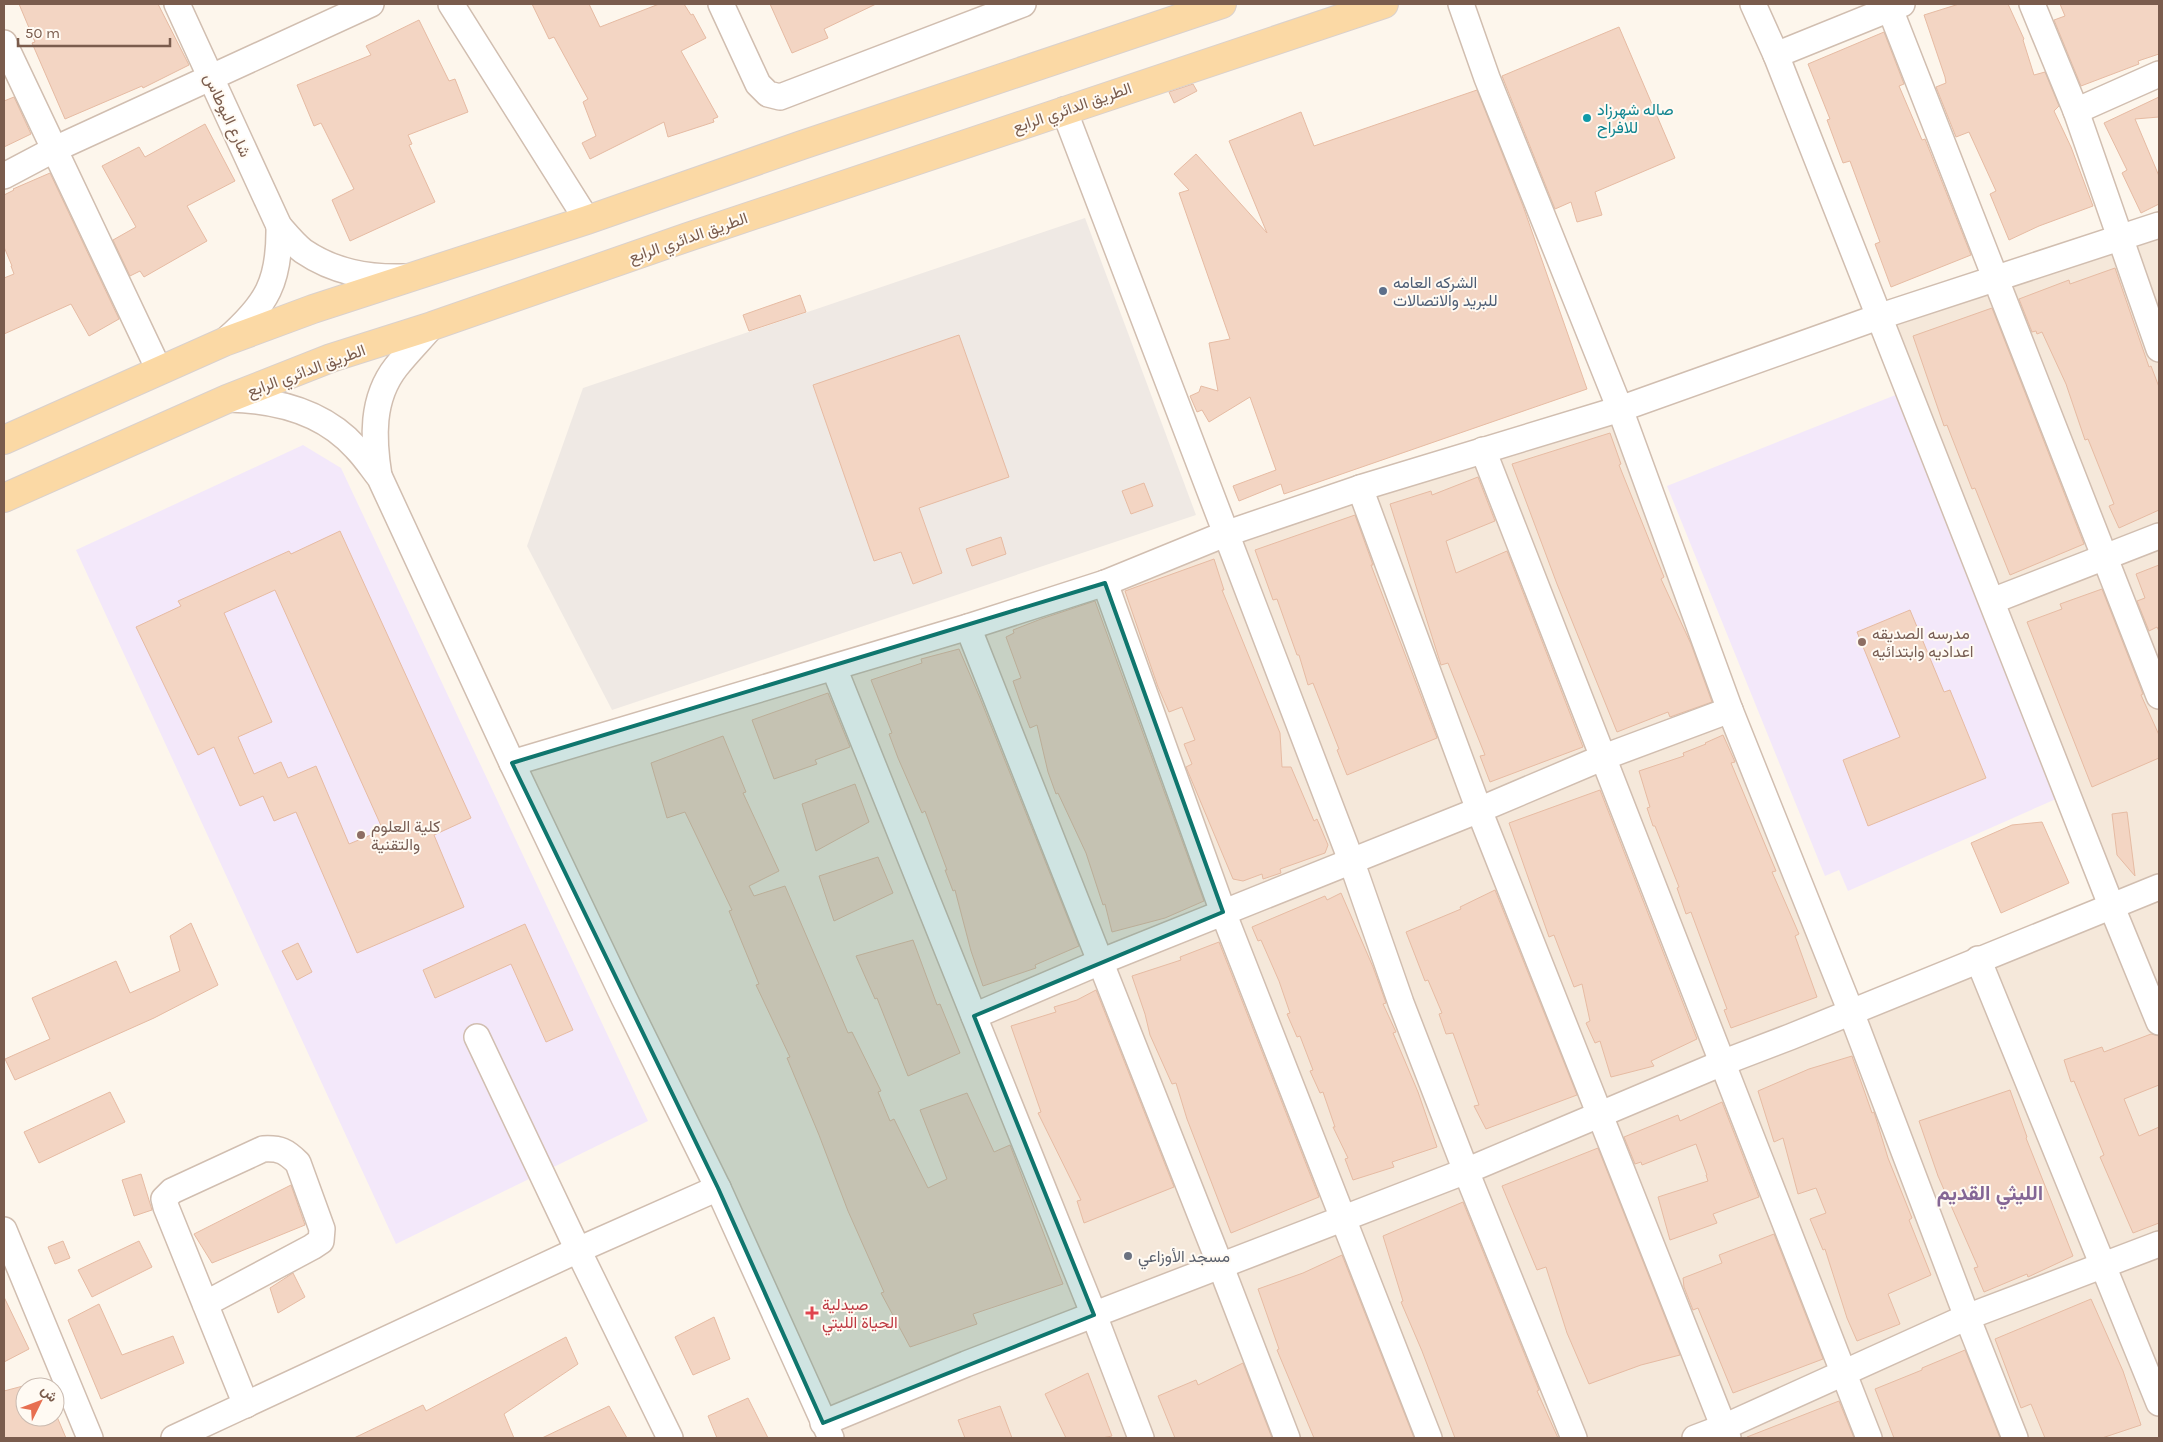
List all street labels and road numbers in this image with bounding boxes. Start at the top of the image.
street label: شارع البوطاس [198,70,255,161]
street label: الطريق الدائري الرابع [1010,78,1135,141]
street label: الطريق الدائري الرابع [626,208,751,271]
street label: الطريق الدائري الرابع [244,340,369,404]

